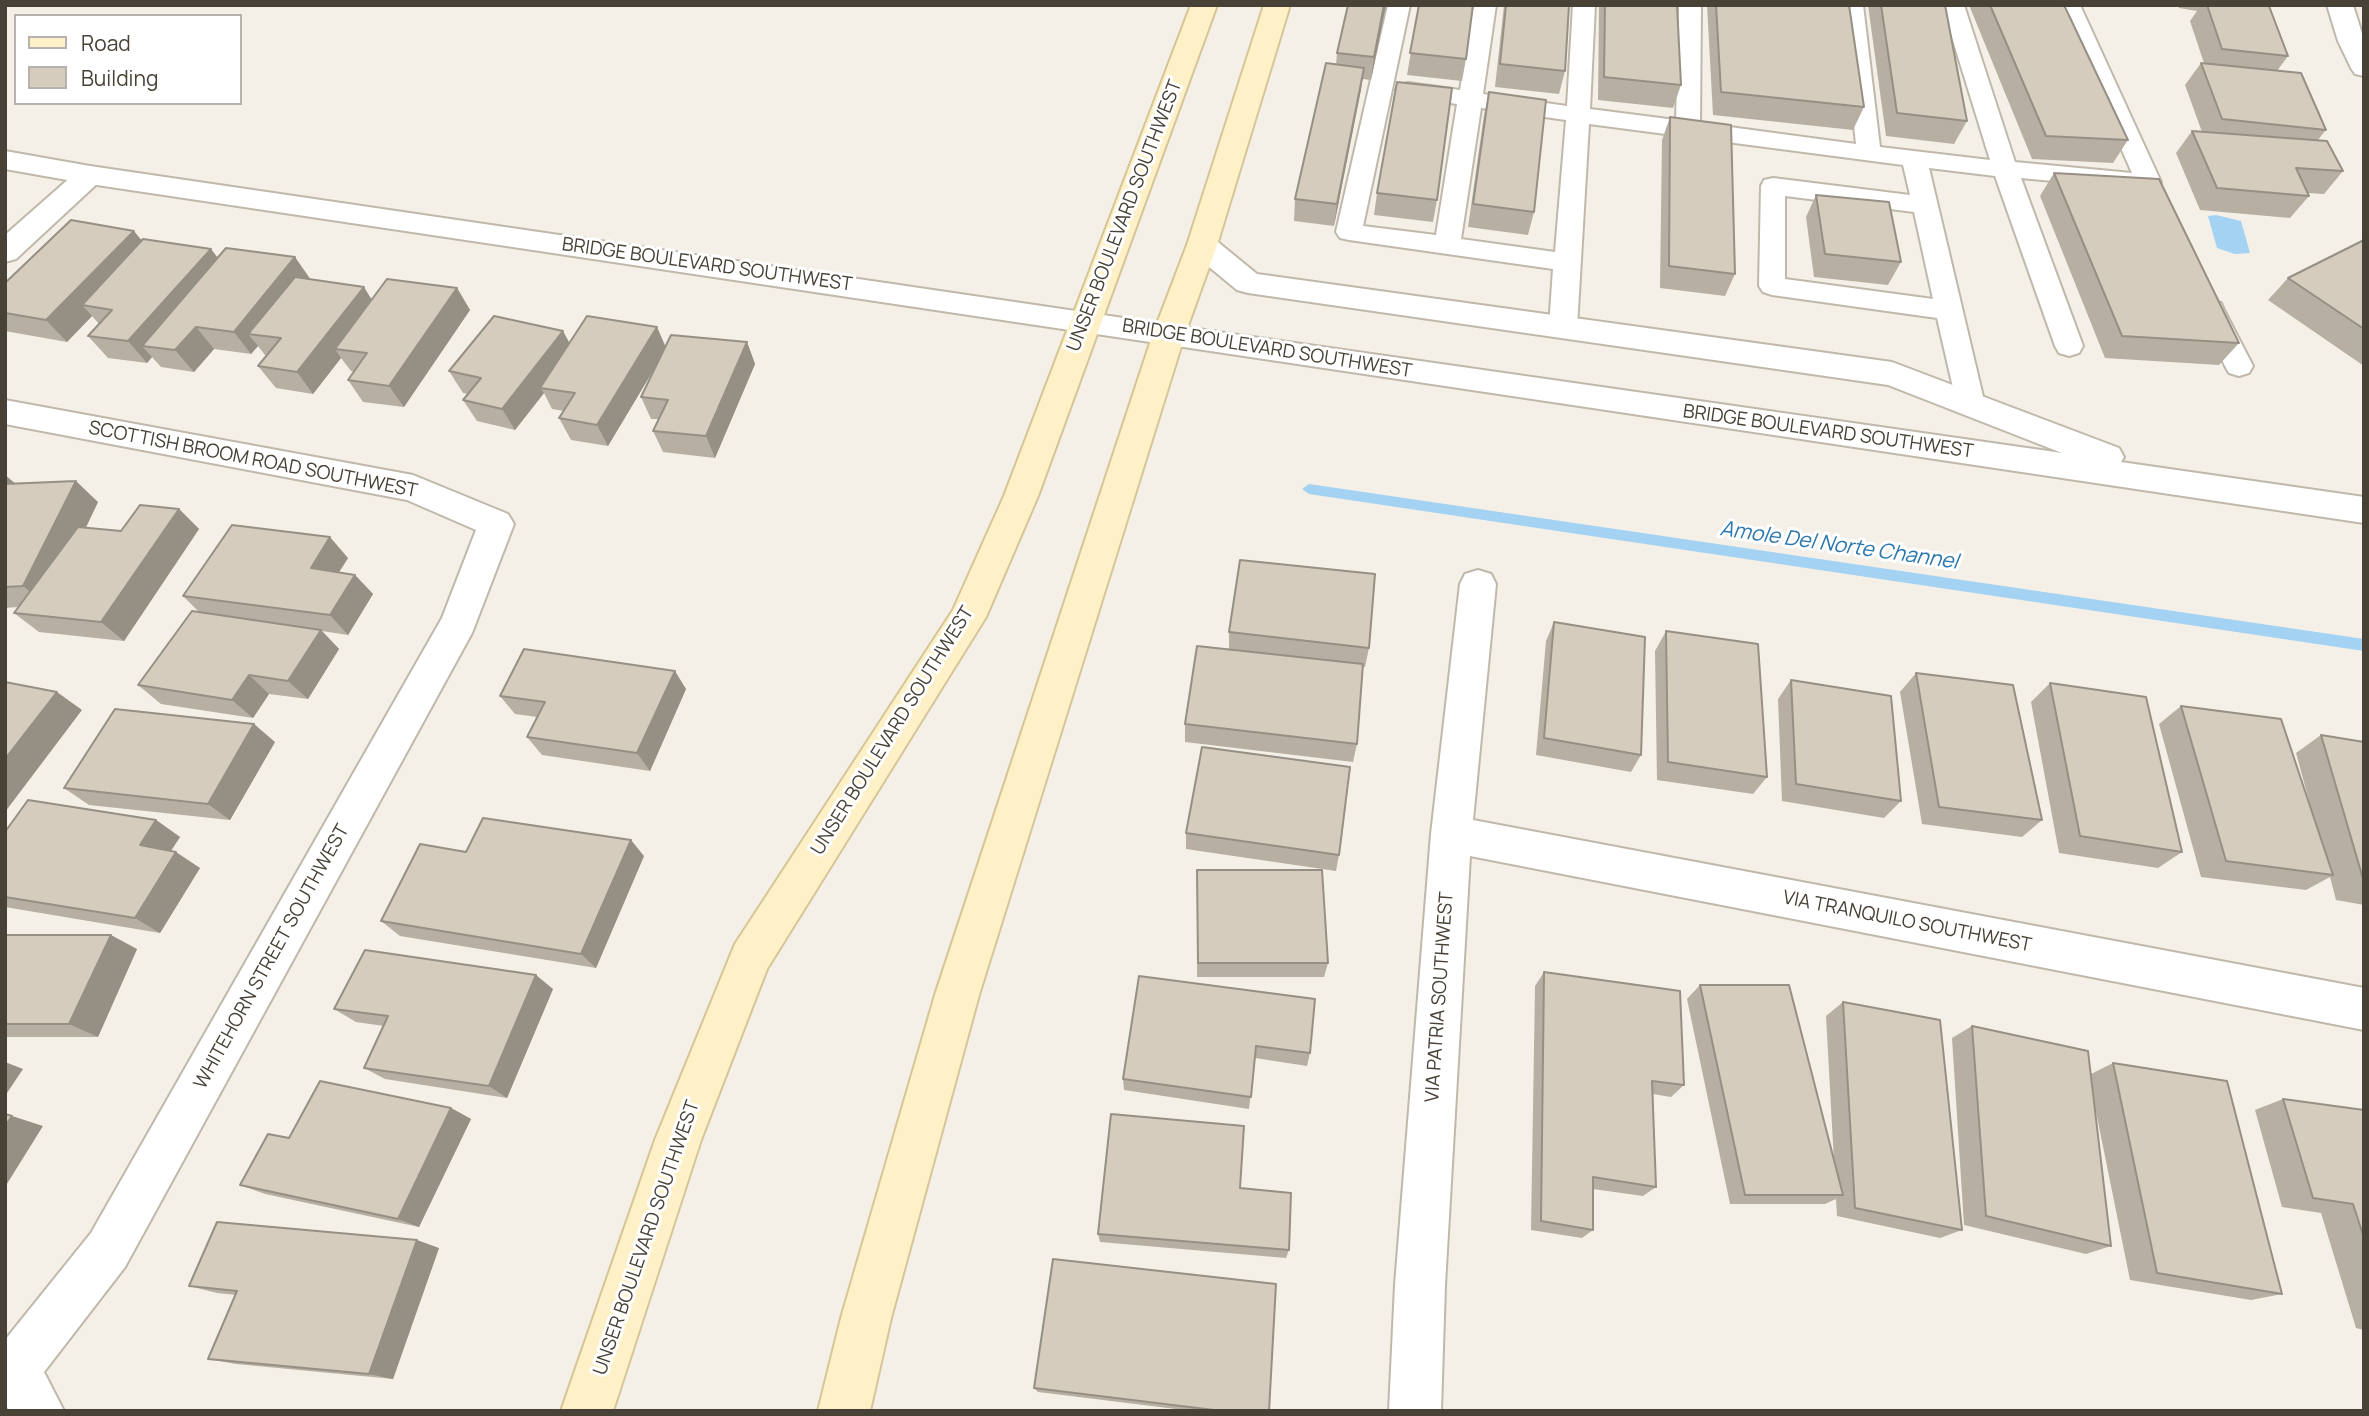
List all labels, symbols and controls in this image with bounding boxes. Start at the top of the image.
legend [14,14,242,105]
text: Road [81,29,131,57]
text: Building [81,64,158,92]
street label: UNSER BOULEVARD SOUTHWEST [1063,77,1187,355]
street label: BRIDGE BOULEVARD SOUTHWEST [560,233,854,297]
street label: BRIDGE BOULEVARD SOUTHWEST [1120,315,1414,383]
street label: BRIDGE BOULEVARD SOUTHWEST [1681,400,1975,464]
street label: SCOTTISH BROOM ROAD SOUTHWEST [87,417,419,503]
water label: Amole Del Norte Channel [1718,517,1960,575]
street label: UNSER BOULEVARD SOUTHWEST [807,602,979,860]
street label: WHITEHORN STREET SOUTHWEST [190,821,354,1093]
street label: VIA TRANQUILO SOUTHWEST [1781,887,2033,957]
street label: VIA PATRIA SOUTHWEST [1421,891,1459,1103]
street label: UNSER BOULEVARD SOUTHWEST [589,1098,705,1378]

